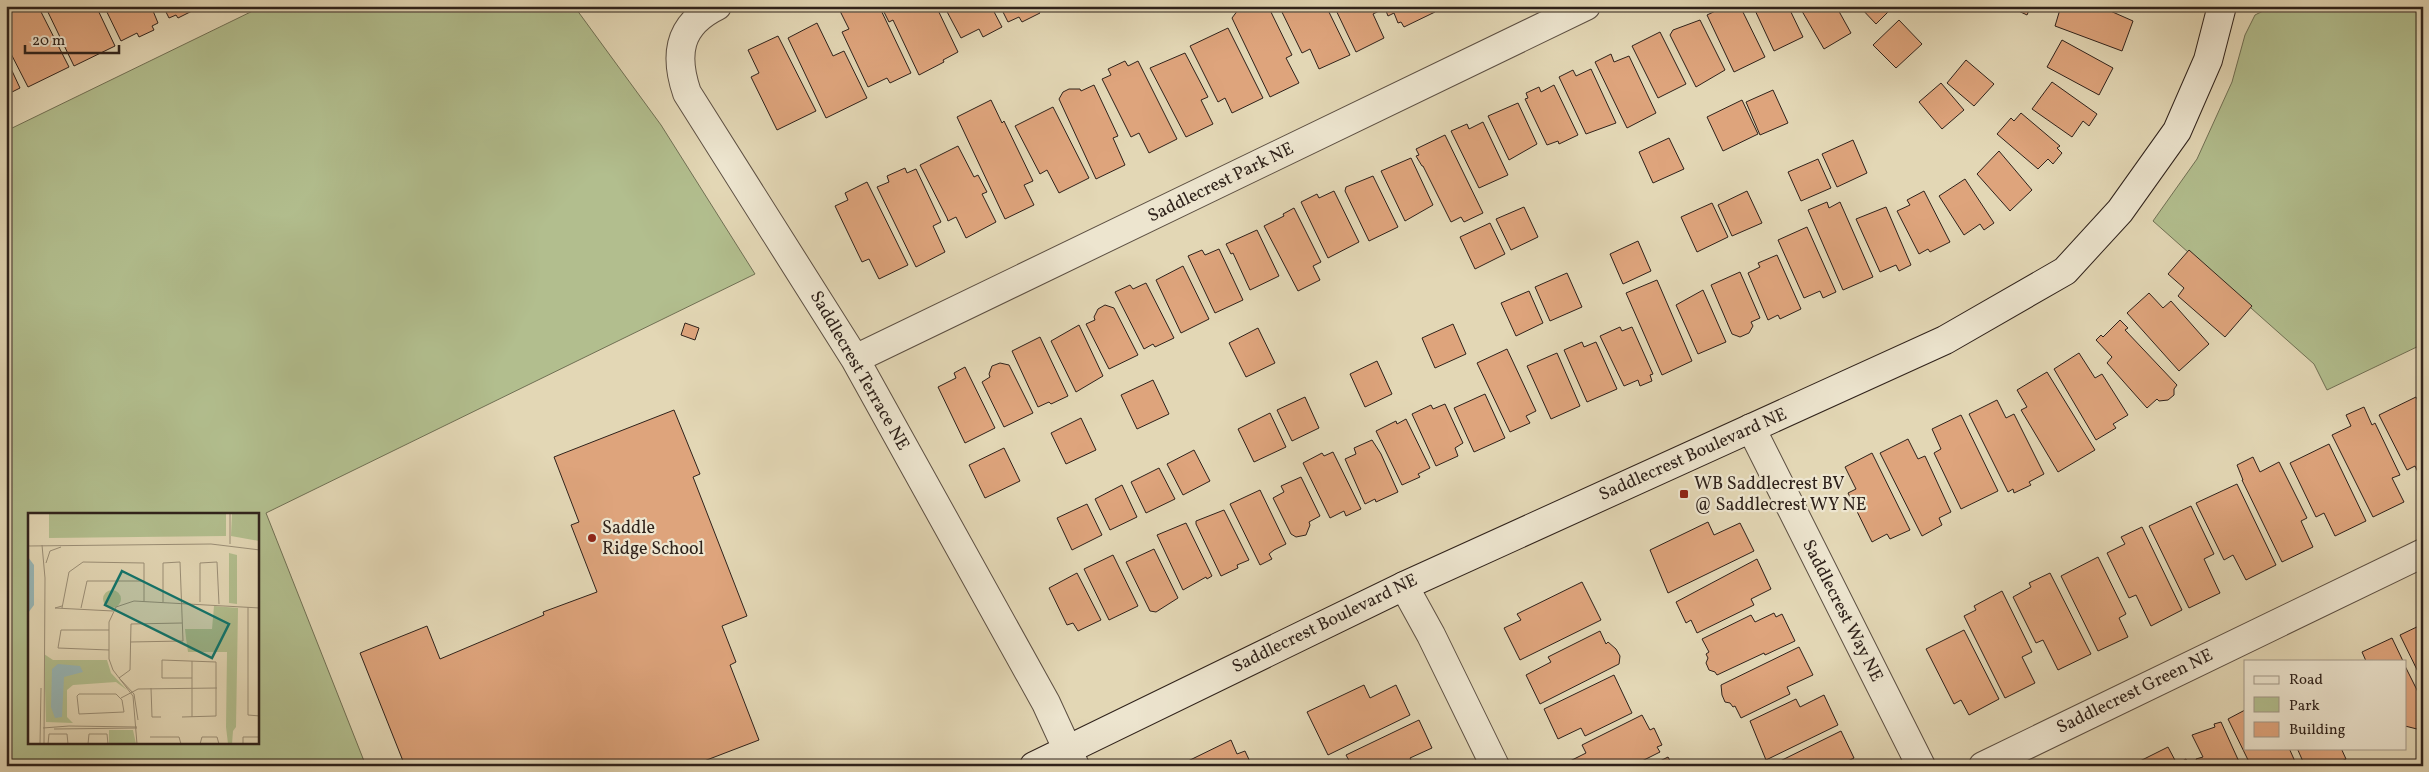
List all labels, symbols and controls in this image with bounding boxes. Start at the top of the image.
scale bar [25,22,119,54]
text: 20 m [32,31,65,52]
street label: Saddlecrest Park NE [1144,137,1298,229]
street label: Saddlecrest Terrace NE [803,287,915,456]
street label: Saddlecrest Boulevard NE [1595,402,1791,508]
place label: WB Saddlecrest BV @ Saddlecrest WY NE [1694,472,1867,518]
marker: WB Saddlecrest BV @ Saddlecrest WY NE [1678,488,1690,500]
inset map [28,513,259,744]
place label: Saddle Ridge School [602,516,704,562]
marker: Saddle Ridge School [586,532,598,544]
street label: Saddlecrest Way NE [1795,536,1889,687]
street label: Saddlecrest Boulevard NE [1228,568,1422,680]
street label: Saddlecrest Green NE [2053,643,2218,741]
legend [2244,660,2406,750]
text: Road [2289,670,2323,691]
text: Park [2289,696,2320,717]
text: Building [2289,720,2346,741]

